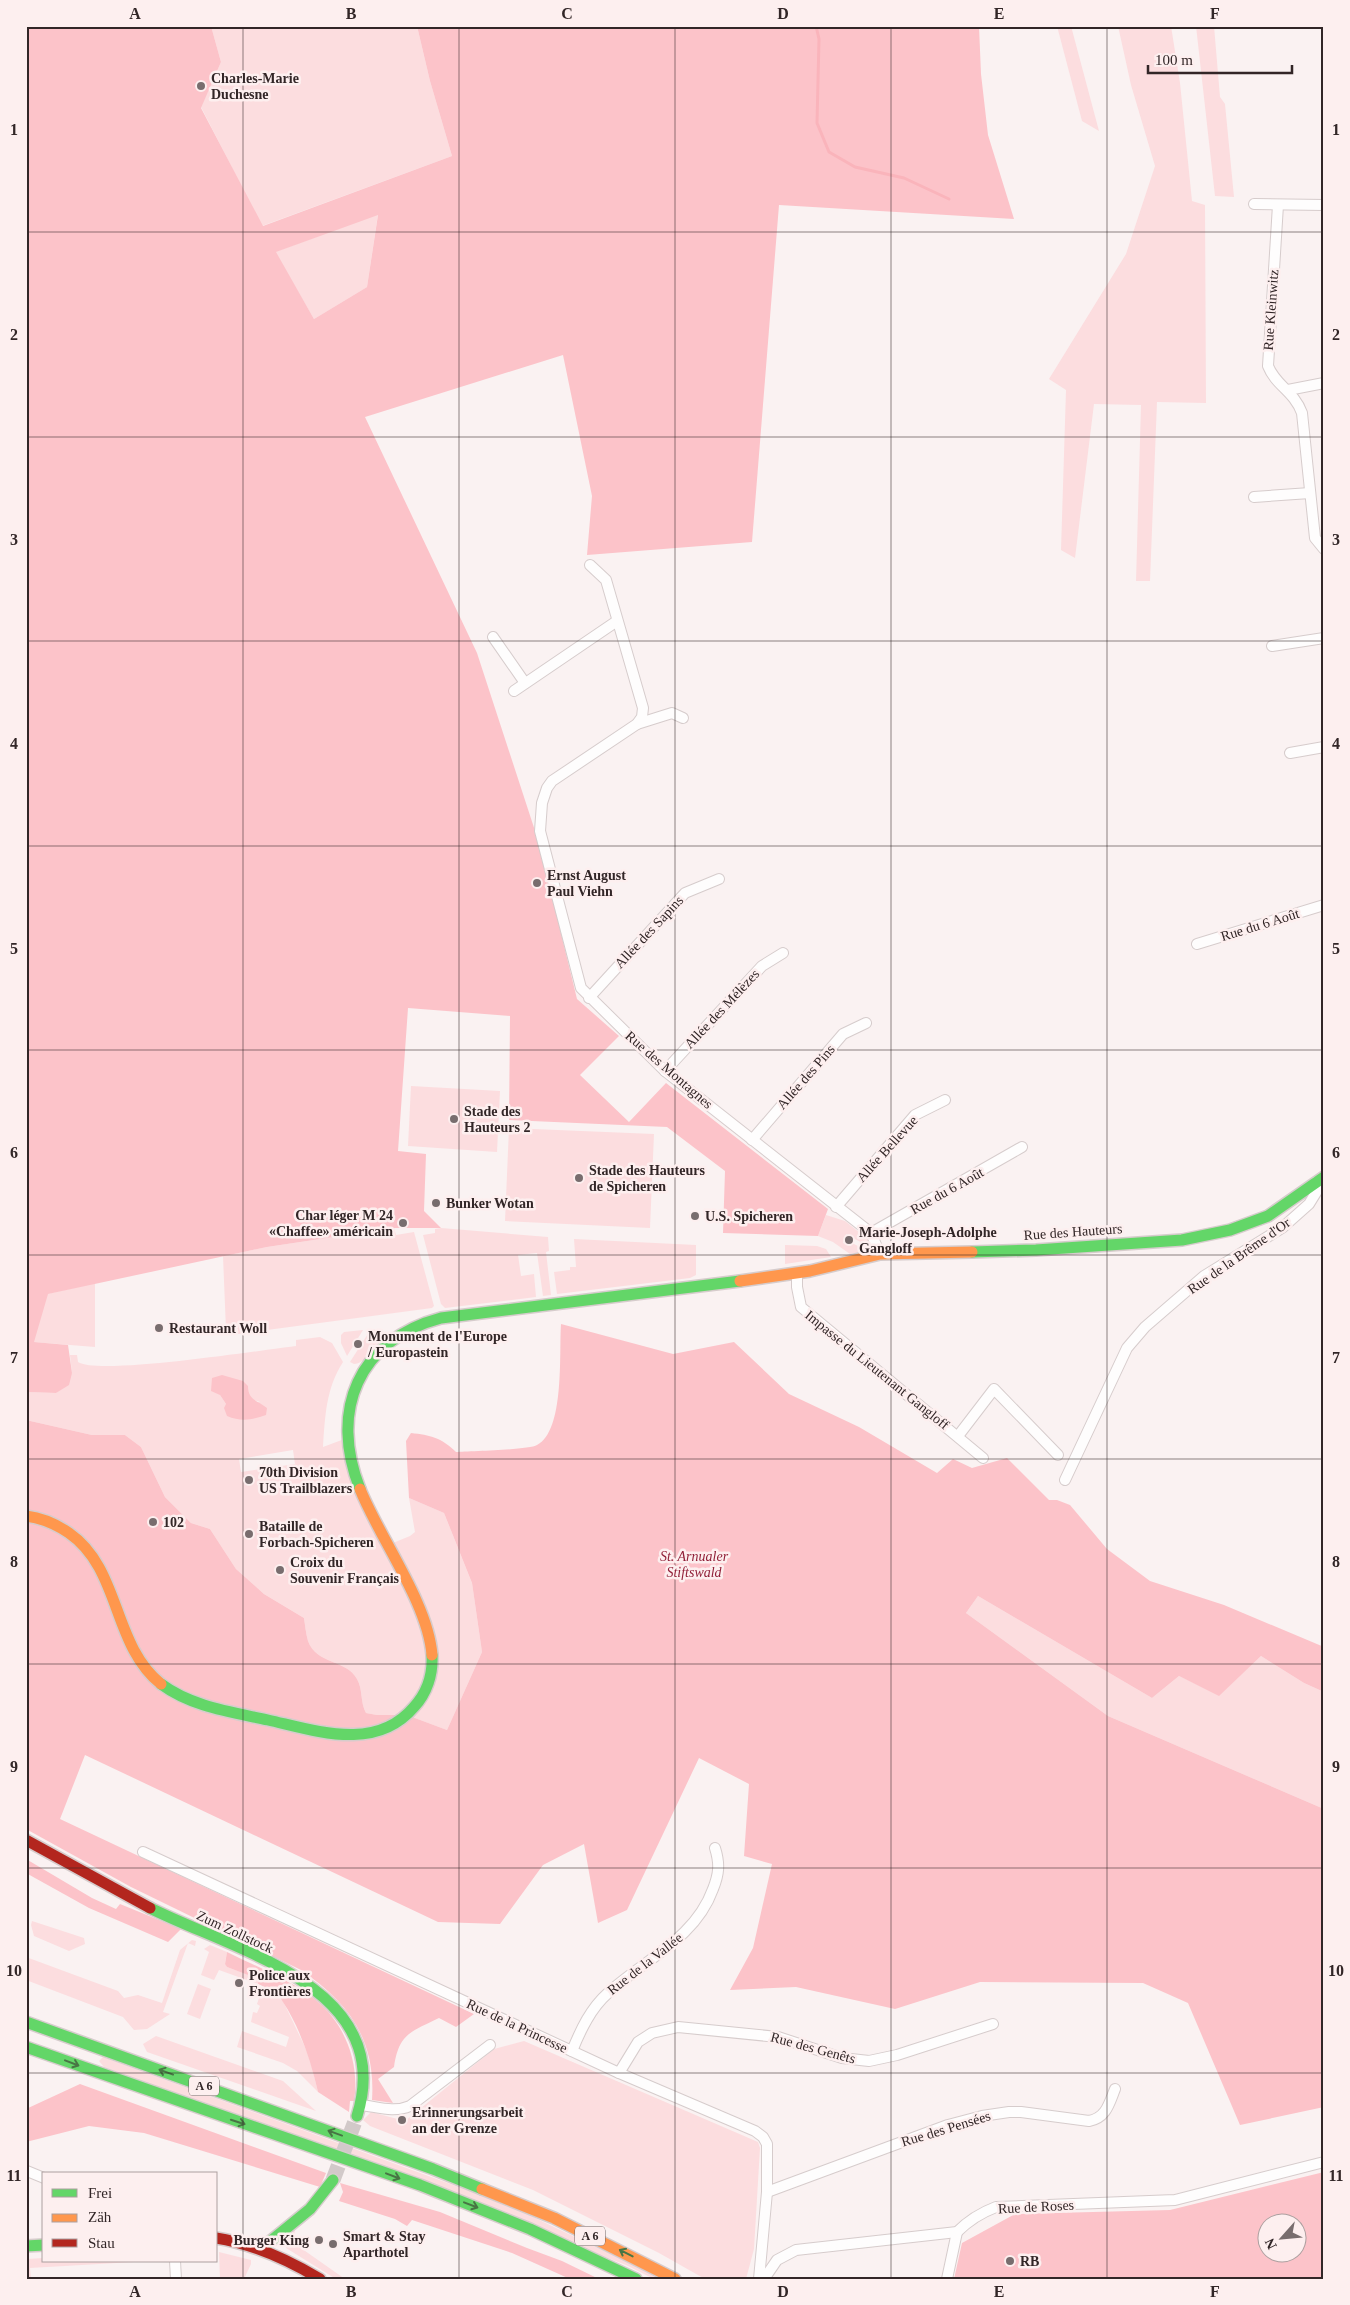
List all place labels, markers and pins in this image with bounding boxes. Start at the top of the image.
place label: Charles-Marie Duchesne [211,71,299,102]
marker: Charles-Marie Duchesne [195,80,207,92]
place label: Ernst August Paul Viehn [547,868,626,899]
marker: Ernst August Paul Viehn [531,877,543,889]
place label: Stade des Hauteurs 2 [464,1104,531,1135]
marker: Stade des Hauteurs 2 [448,1113,460,1125]
place label: Stade des Hauteurs de Spicheren [589,1163,705,1194]
marker: Stade des Hauteurs de Spicheren [573,1172,585,1184]
place label: Bunker Wotan [446,1196,534,1211]
marker: Bunker Wotan [430,1197,442,1209]
place label: Char léger M 24 «Chaffee» américain [269,1208,393,1239]
place label: U.S. Spicheren [705,1209,793,1224]
marker: U.S. Spicheren [689,1210,701,1222]
marker: Char léger M 24 «Chaffee» américain [397,1217,409,1229]
place label: Marie-Joseph-Adolphe Gangloff [859,1225,997,1256]
marker: Marie-Joseph-Adolphe Gangloff [843,1234,855,1246]
place label: Restaurant Woll [169,1321,267,1336]
marker: Restaurant Woll [153,1322,165,1334]
place label: Monument de l'Europe / Europastein [367,1329,507,1360]
marker: Monument de l'Europe / Europastein [352,1338,364,1350]
place label: 70th Division US Trailblazers [259,1465,353,1496]
marker: 70th Division US Trailblazers [243,1474,255,1486]
place label: 102 [163,1515,184,1530]
marker: 102 [147,1516,159,1528]
place label: Bataille de Forbach-Spicheren [259,1519,374,1550]
marker: Bataille de Forbach-Spicheren [243,1528,255,1540]
place label: Croix du Souvenir Français [290,1555,400,1586]
marker: Croix du Souvenir Français [274,1564,286,1576]
place label: Police aux Frontières [249,1968,311,1999]
marker: Police aux Frontières [233,1977,245,1989]
place label: Erinnerungsarbeit an der Grenze [412,2105,524,2136]
marker: Erinnerungsarbeit an der Grenze [396,2114,408,2126]
place label: Smart & Stay Aparthotel [343,2229,425,2260]
place label: Burger King [233,2233,309,2248]
marker: Burger King [313,2234,325,2246]
marker: Smart & Stay Aparthotel [327,2238,339,2250]
place label: RB [1020,2254,1039,2269]
marker: RB [1004,2255,1016,2267]

